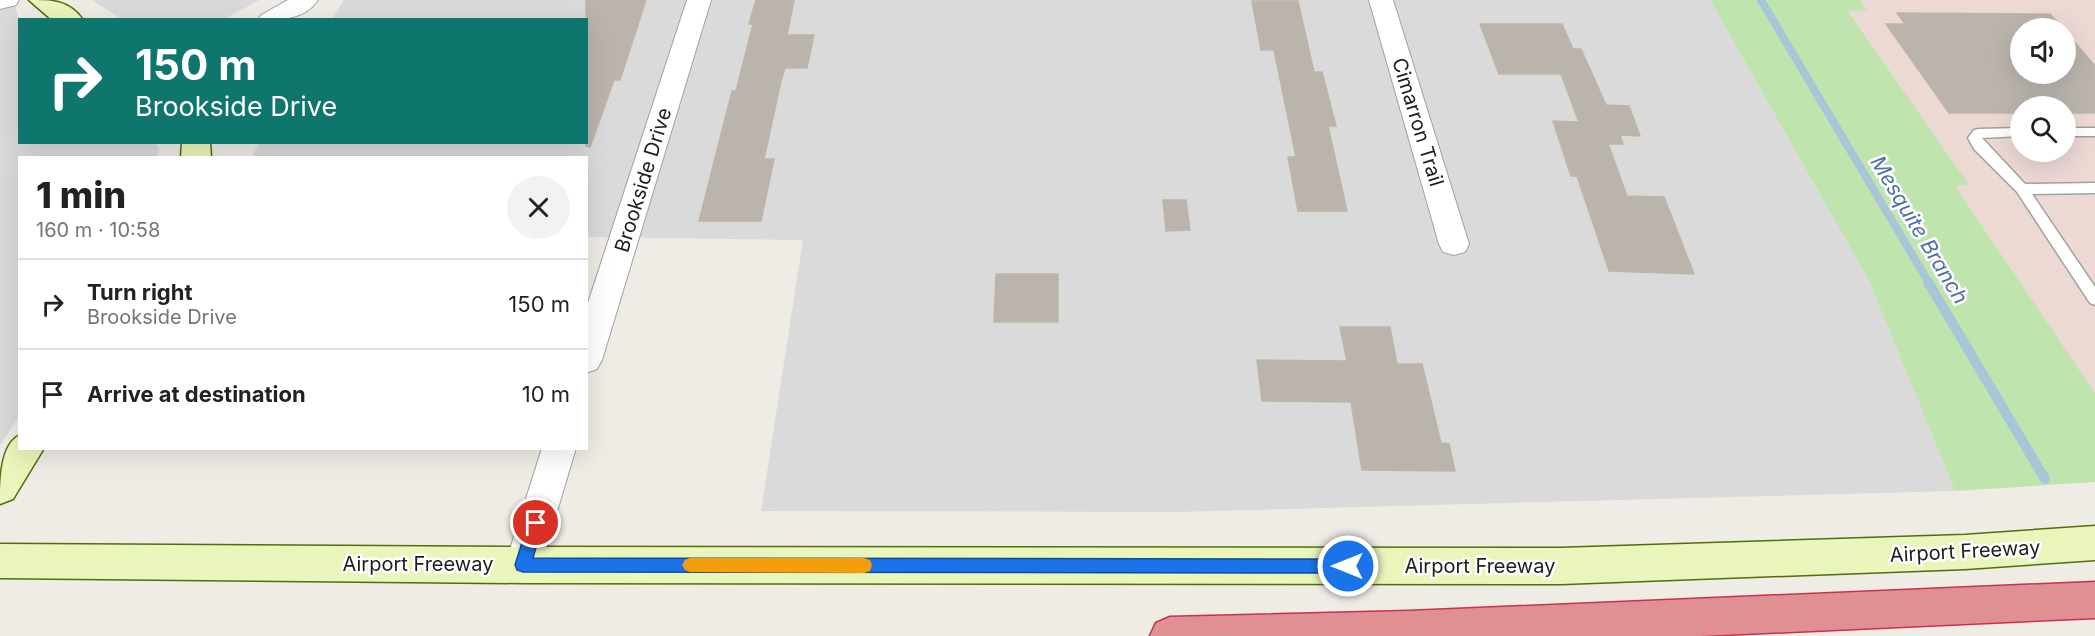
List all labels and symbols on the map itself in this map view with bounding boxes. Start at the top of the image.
street label: Cimarron Trail [1387,55,1449,189]
street label: Brookside Drive [610,105,676,255]
water label: Mesquite Branch [1865,151,1973,308]
pin [510,497,561,548]
position arrow [1316,534,1380,598]
street label: Airport Freeway [1889,535,2041,567]
street label: Airport Freeway [343,552,493,576]
street label: Airport Freeway [1405,554,1555,578]

